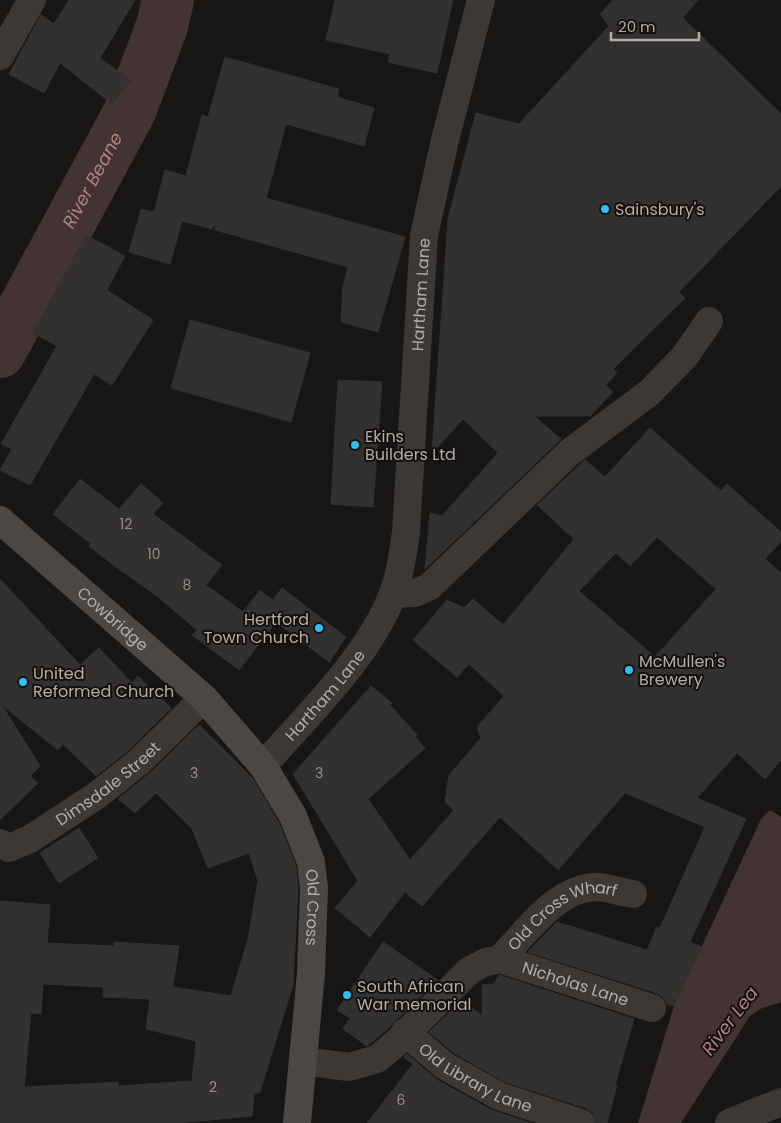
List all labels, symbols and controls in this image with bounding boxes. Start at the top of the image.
scale bar [611,10,698,42]
text: 20 m [618,16,656,37]
water label: River Beane [56,128,128,233]
place label: Sainsbury's [615,198,705,221]
marker: Sainsbury's [599,203,611,215]
street label: Hartham Lane [406,237,436,352]
place label: Ekins Builders Ltd [365,425,456,466]
marker: Ekins Builders Ltd [349,439,361,451]
house number: 12 [120,514,132,534]
house number: 10 [147,544,161,564]
house number: 8 [183,575,192,595]
street label: Cowbridge [72,581,153,657]
place label: Hertford Town Church [204,608,309,649]
marker: Hertford Town Church [313,622,325,634]
street label: Hartham Lane [280,645,371,746]
place label: McMullen's Brewery [639,650,725,691]
place label: United Reformed Church [33,662,174,703]
marker: McMullen's Brewery [623,664,635,676]
marker: United Reformed Church [17,676,29,688]
street label: Dimsdale Street [51,736,166,831]
house number: 3 [190,763,198,783]
house number: 3 [315,763,323,783]
street label: Old Cross [300,868,325,946]
street label: Old Cross Wharf [502,876,619,956]
street label: Nicholas Lane [519,956,632,1012]
place label: South African War memorial [357,975,471,1016]
water label: River Lea [696,981,764,1060]
marker: South African War memorial [341,989,353,1001]
street label: Old Library Lane [413,1037,535,1118]
house number: 2 [209,1077,217,1097]
house number: 6 [397,1090,406,1110]

